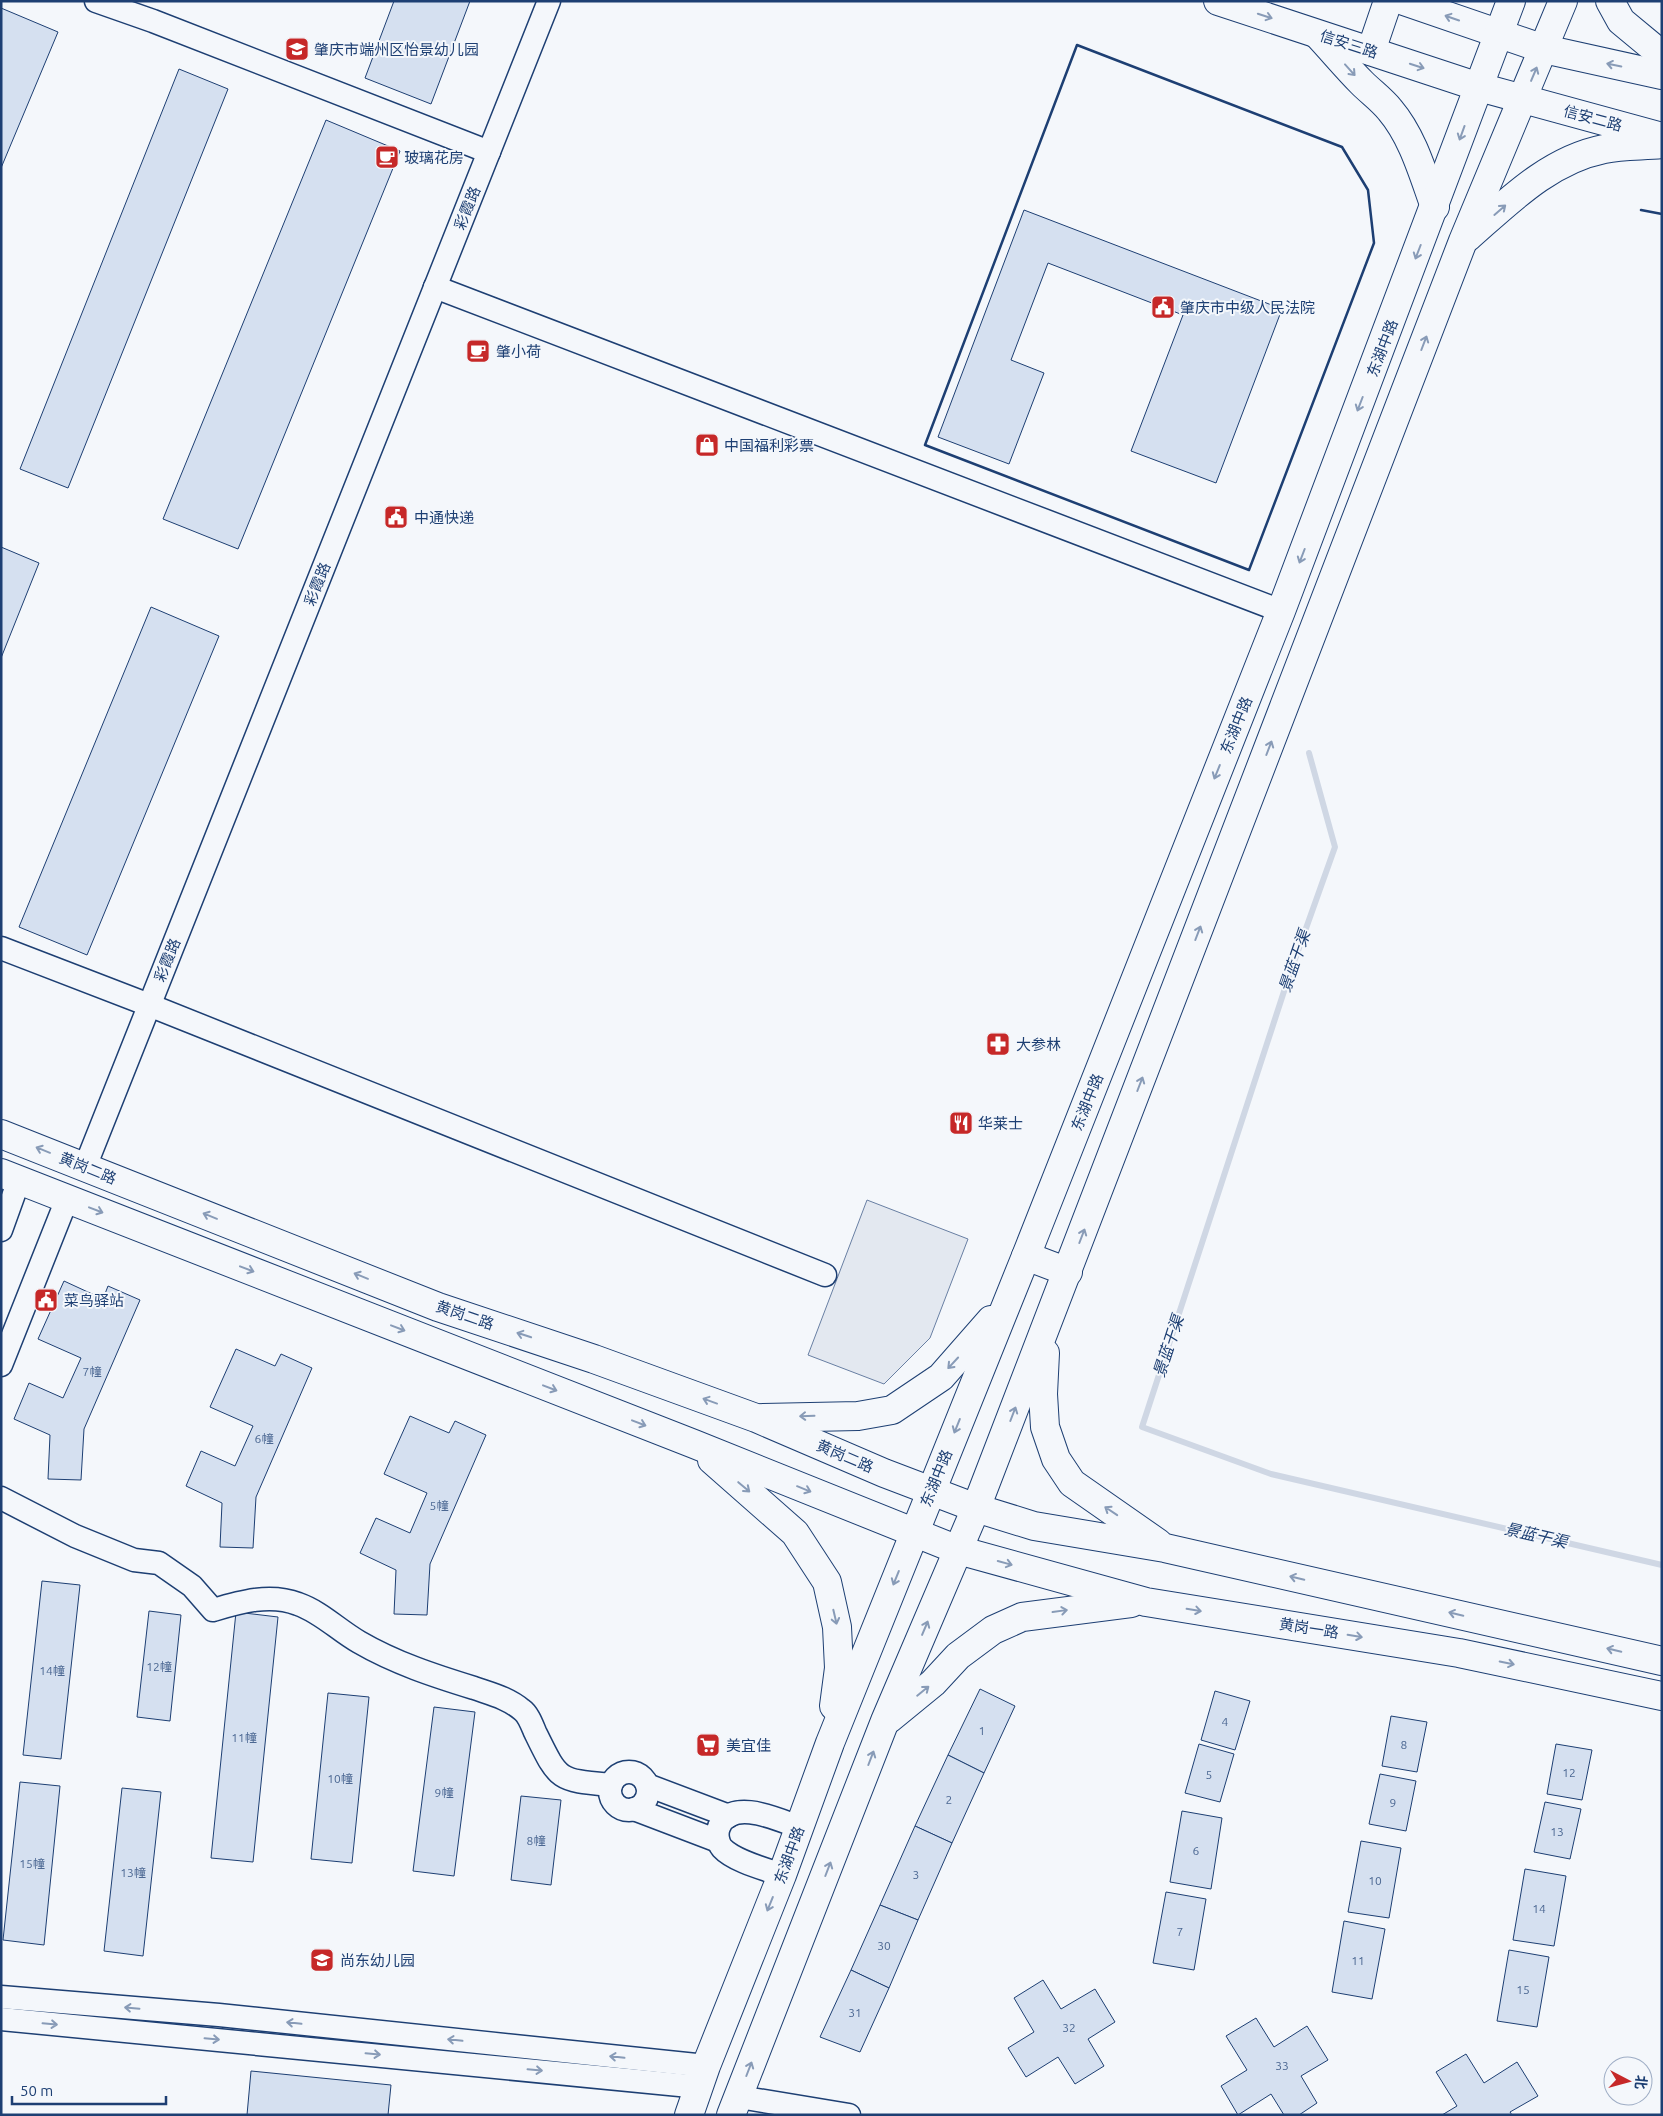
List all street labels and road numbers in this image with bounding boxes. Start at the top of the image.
street label: 信安三路 [1318,27,1380,61]
street label: 信安二路 [1562,102,1624,134]
street label: 彩霞路 [451,184,483,232]
street label: 东湖中路 [1363,317,1401,379]
street label: 彩霞路 [301,560,333,608]
street label: 东湖中路 [1217,694,1255,756]
street label: 彩霞路 [151,936,183,984]
street label: 东湖中路 [1068,1071,1106,1133]
street label: 黄岗二路 [57,1149,119,1187]
street label: 黄岗二路 [434,1297,496,1333]
street label: 黄岗二路 [814,1436,876,1476]
street label: 东湖中路 [917,1447,955,1509]
street label: 黄岗一路 [1278,1615,1340,1641]
street label: 东湖中路 [771,1824,807,1886]

